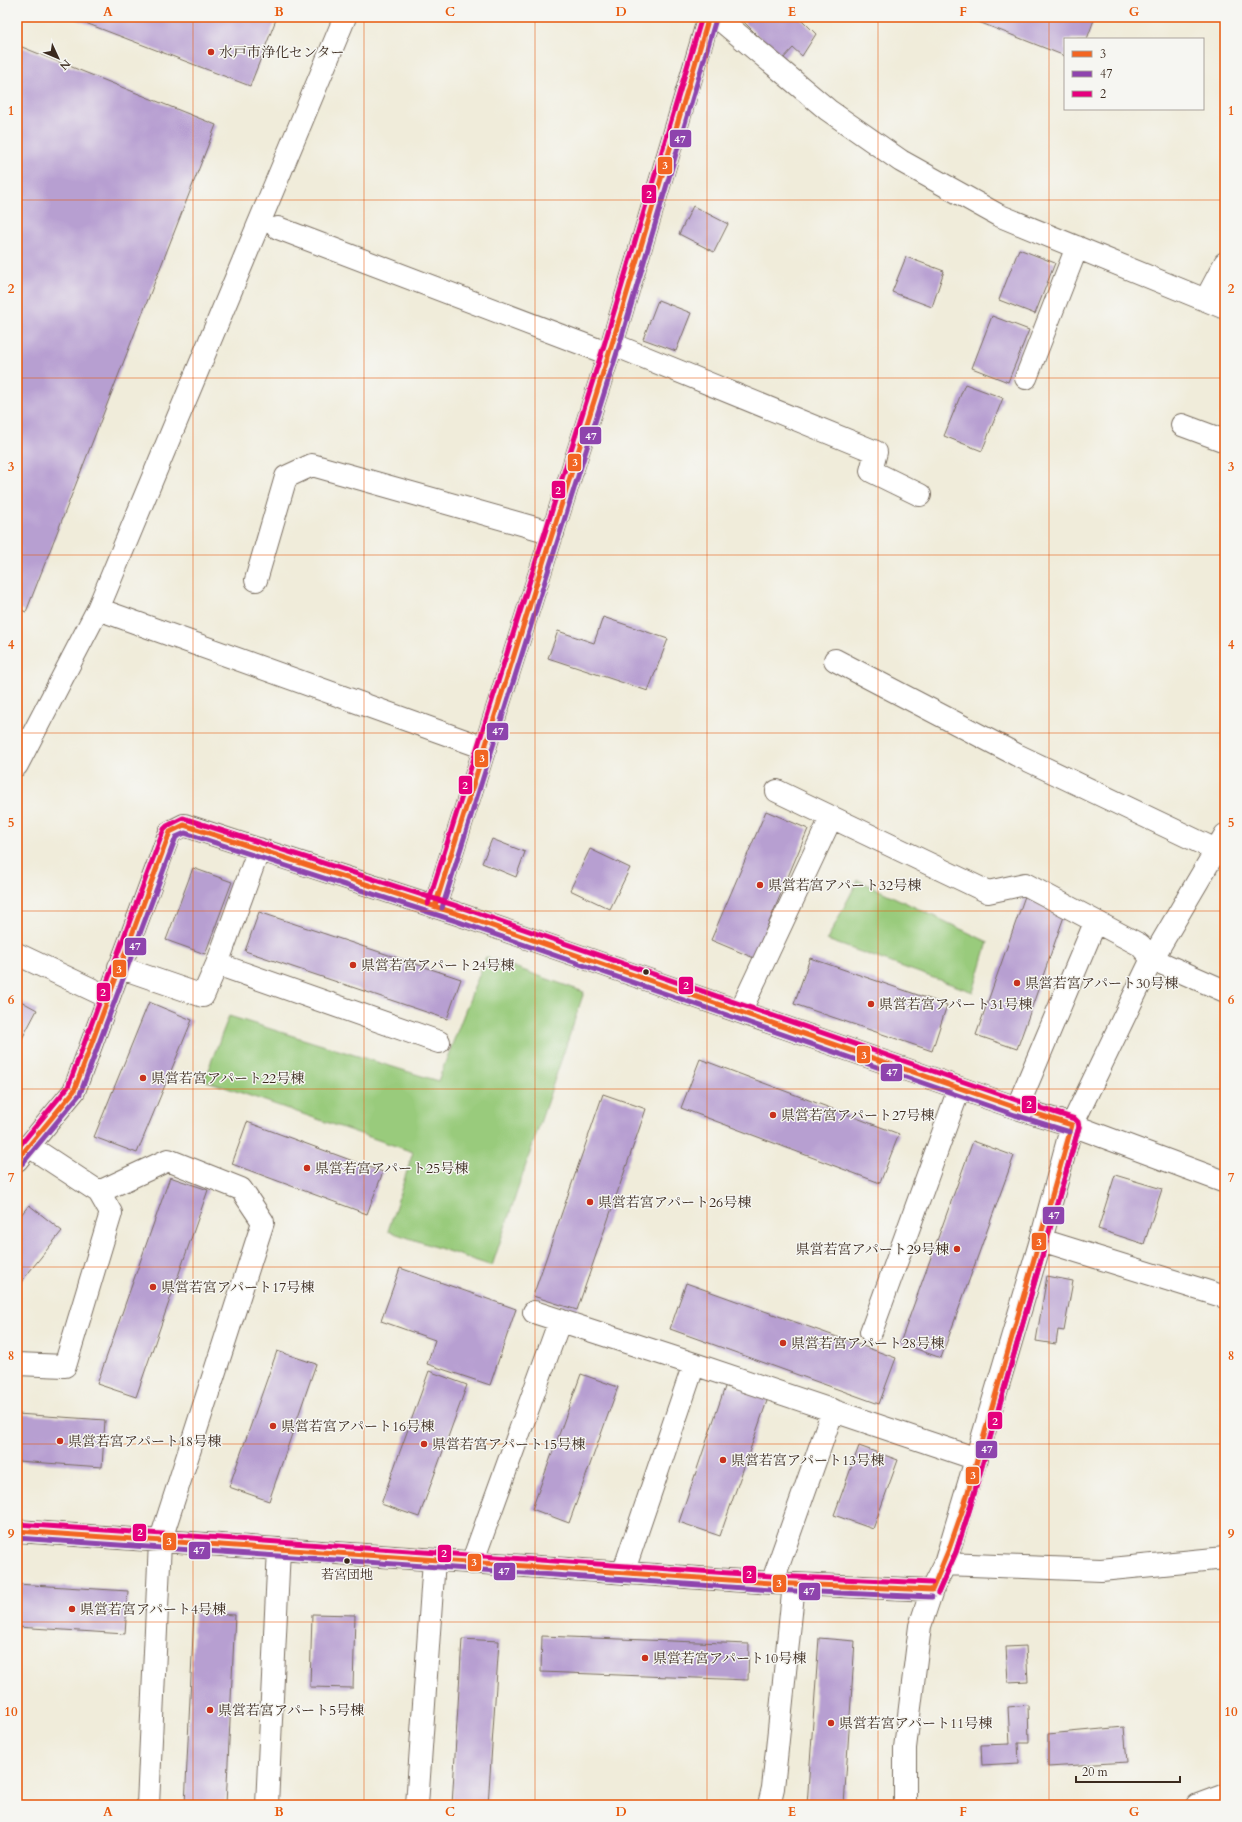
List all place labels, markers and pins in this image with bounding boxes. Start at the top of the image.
place label: 水戸市浄化センター [219,43,344,62]
marker: 水戸市浄化センター [206,47,216,57]
place label: 県営若宮アパート32号棟 [768,876,921,895]
marker: 県営若宮アパート32号棟 [755,880,765,890]
place label: 県営若宮アパート24号棟 [361,956,514,975]
marker: 県営若宮アパート24号棟 [348,960,358,970]
unlabelled marker [641,967,651,977]
place label: 県営若宮アパート30号棟 [1025,974,1178,993]
marker: 県営若宮アパート30号棟 [1012,978,1022,988]
place label: 県営若宮アパート31号棟 [879,995,1032,1014]
marker: 県営若宮アパート31号棟 [866,999,876,1009]
place label: 県営若宮アパート22号棟 [151,1069,304,1088]
marker: 県営若宮アパート22号棟 [138,1073,148,1083]
place label: 県営若宮アパート27号棟 [781,1106,934,1125]
marker: 県営若宮アパート27号棟 [768,1110,778,1120]
place label: 県営若宮アパート25号棟 [315,1159,468,1178]
marker: 県営若宮アパート25号棟 [302,1163,312,1173]
place label: 県営若宮アパート26号棟 [598,1193,751,1212]
marker: 県営若宮アパート26号棟 [585,1197,595,1207]
place label: 県営若宮アパート29号棟 [796,1240,949,1259]
marker: 県営若宮アパート29号棟 [952,1244,962,1254]
place label: 県営若宮アパート17号棟 [161,1278,314,1297]
marker: 県営若宮アパート17号棟 [148,1282,158,1292]
place label: 県営若宮アパート28号棟 [791,1334,944,1353]
marker: 県営若宮アパート28号棟 [778,1338,788,1348]
place label: 県営若宮アパート16号棟 [281,1417,434,1436]
marker: 県営若宮アパート16号棟 [268,1421,278,1431]
place label: 県営若宮アパート18号棟 [68,1432,221,1451]
place label: 県営若宮アパート15号棟 [432,1435,585,1454]
marker: 県営若宮アパート18号棟 [55,1436,65,1446]
marker: 県営若宮アパート15号棟 [419,1439,429,1449]
place label: 県営若宮アパート13号棟 [731,1451,884,1470]
marker: 県営若宮アパート13号棟 [718,1455,728,1465]
marker: 若宮団地 [342,1556,352,1566]
place label: 若宮団地 [321,1566,373,1584]
place label: 県営若宮アパート4号棟 [80,1600,226,1619]
marker: 県営若宮アパート4号棟 [67,1604,77,1614]
place label: 県営若宮アパート10号棟 [653,1649,806,1668]
marker: 県営若宮アパート10号棟 [640,1653,650,1663]
place label: 県営若宮アパート5号棟 [218,1701,364,1720]
marker: 県営若宮アパート5号棟 [205,1705,215,1715]
place label: 県営若宮アパート11号棟 [839,1714,992,1733]
marker: 県営若宮アパート11号棟 [826,1718,836,1728]

